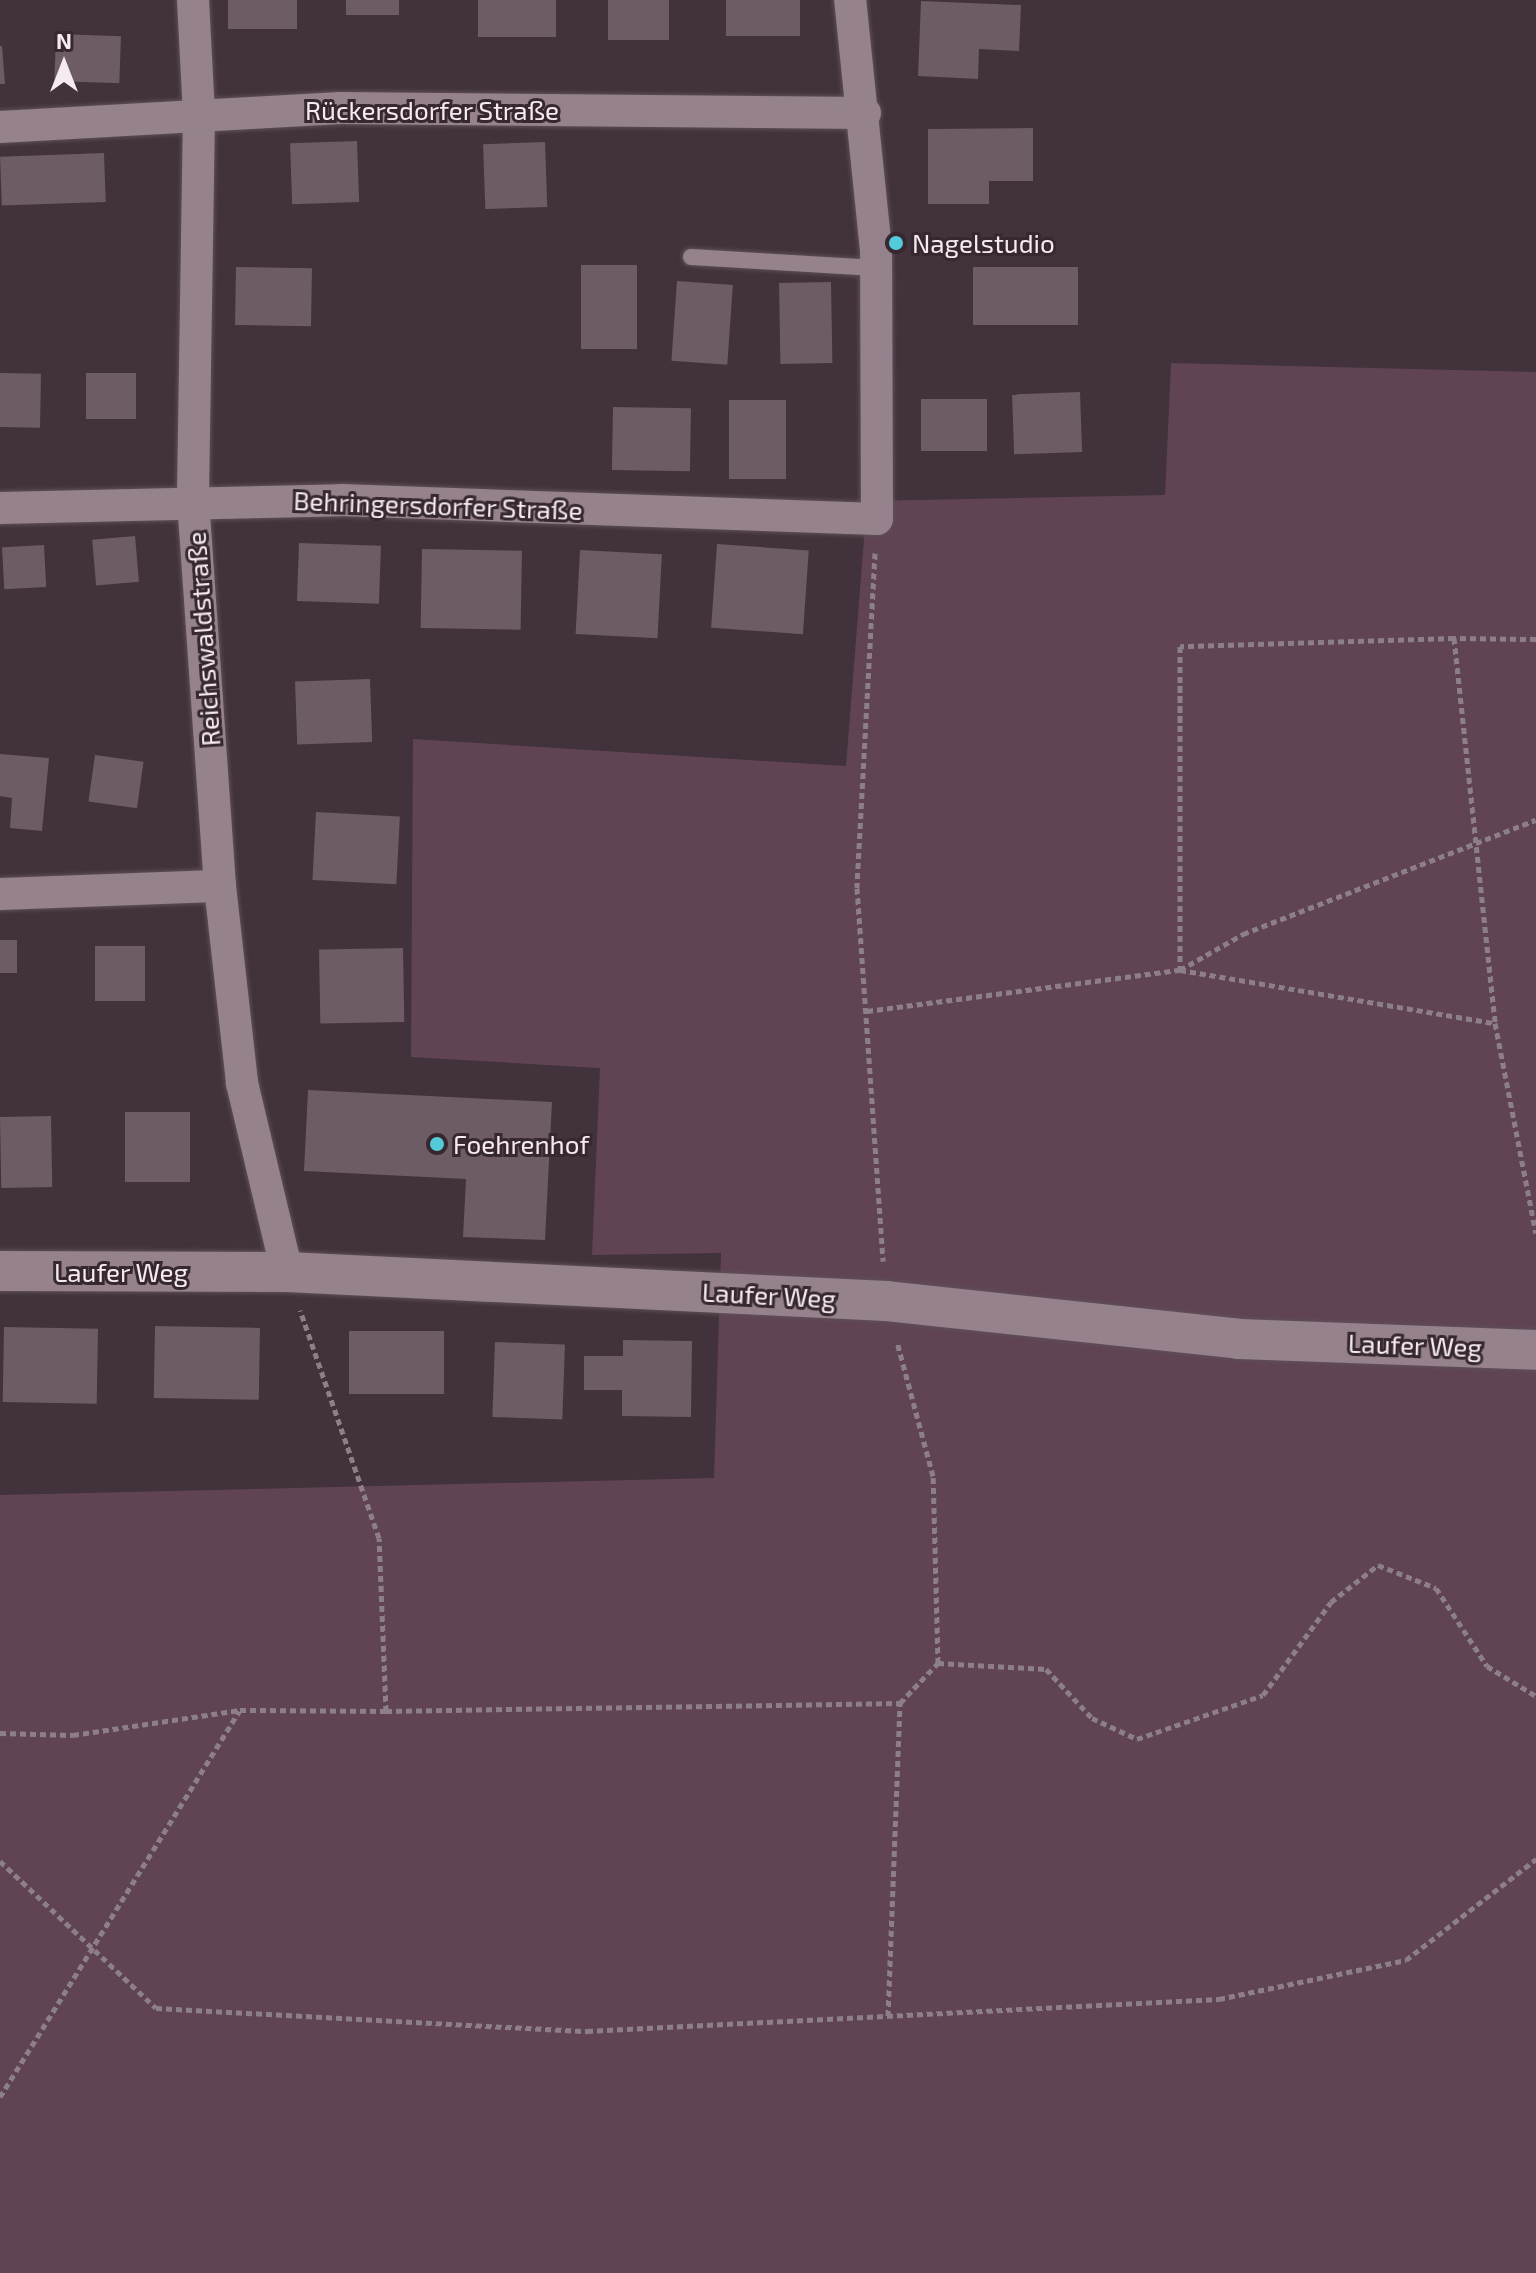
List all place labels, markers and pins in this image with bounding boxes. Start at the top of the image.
place label: Nagelstudio [912,227,1055,259]
marker: Nagelstudio [887,234,905,252]
place label: Foehrenhof [453,1128,589,1160]
marker: Foehrenhof [428,1135,446,1153]

